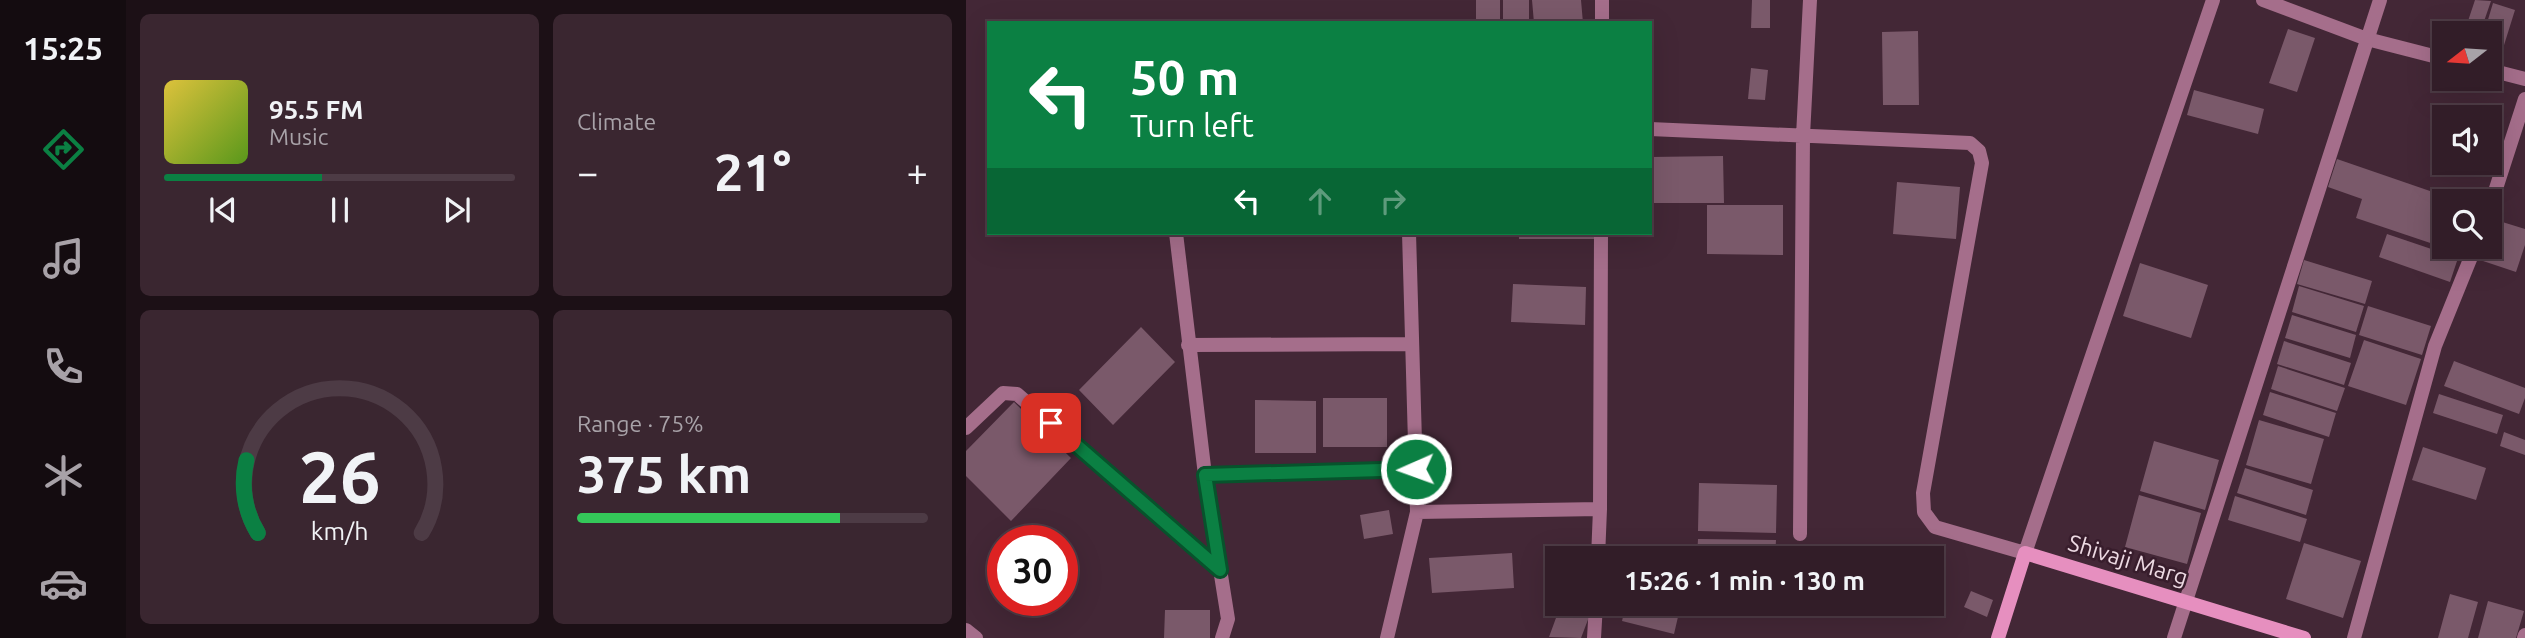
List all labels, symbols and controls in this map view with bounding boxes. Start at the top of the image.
north arrow [2432,21,2502,91]
map controls [2432,21,2502,259]
text: 15:25 [23,30,103,66]
icon: left [1015,49,1106,140]
text: 50 m [1130,49,1239,104]
text: 95.5 FM [269,95,363,124]
button: sound [2432,105,2502,175]
text: Turn left [1130,107,1254,143]
text: Climate [577,109,656,134]
text: Music [269,124,328,149]
icon: directions [39,125,88,174]
text: 21° [714,143,791,201]
text: − [577,151,598,193]
text: + [907,151,928,193]
icon: left [1228,182,1266,220]
icon: ahead [1301,182,1339,220]
icon: right [1374,182,1412,220]
button: search [2432,189,2502,259]
icon: previous [204,191,242,229]
icon: pause [321,191,359,229]
icon: next [438,191,476,229]
icon: music [39,234,88,283]
icon: phone [39,342,88,391]
pin [1021,393,1081,453]
icon: arrive [1032,404,1070,442]
text: Range · 75% [577,411,704,436]
position arrow [1379,432,1453,506]
text: 26 [298,435,381,517]
text: 375 km [577,445,751,503]
icon: climate [39,451,88,500]
text: km/h [311,517,368,545]
speed limit sign: 30 [987,525,1078,616]
street label: Shivaji Marg [2065,529,2191,590]
icon: car [39,559,88,608]
text: 15:26 · 1 min · 130 m [1624,566,1865,595]

